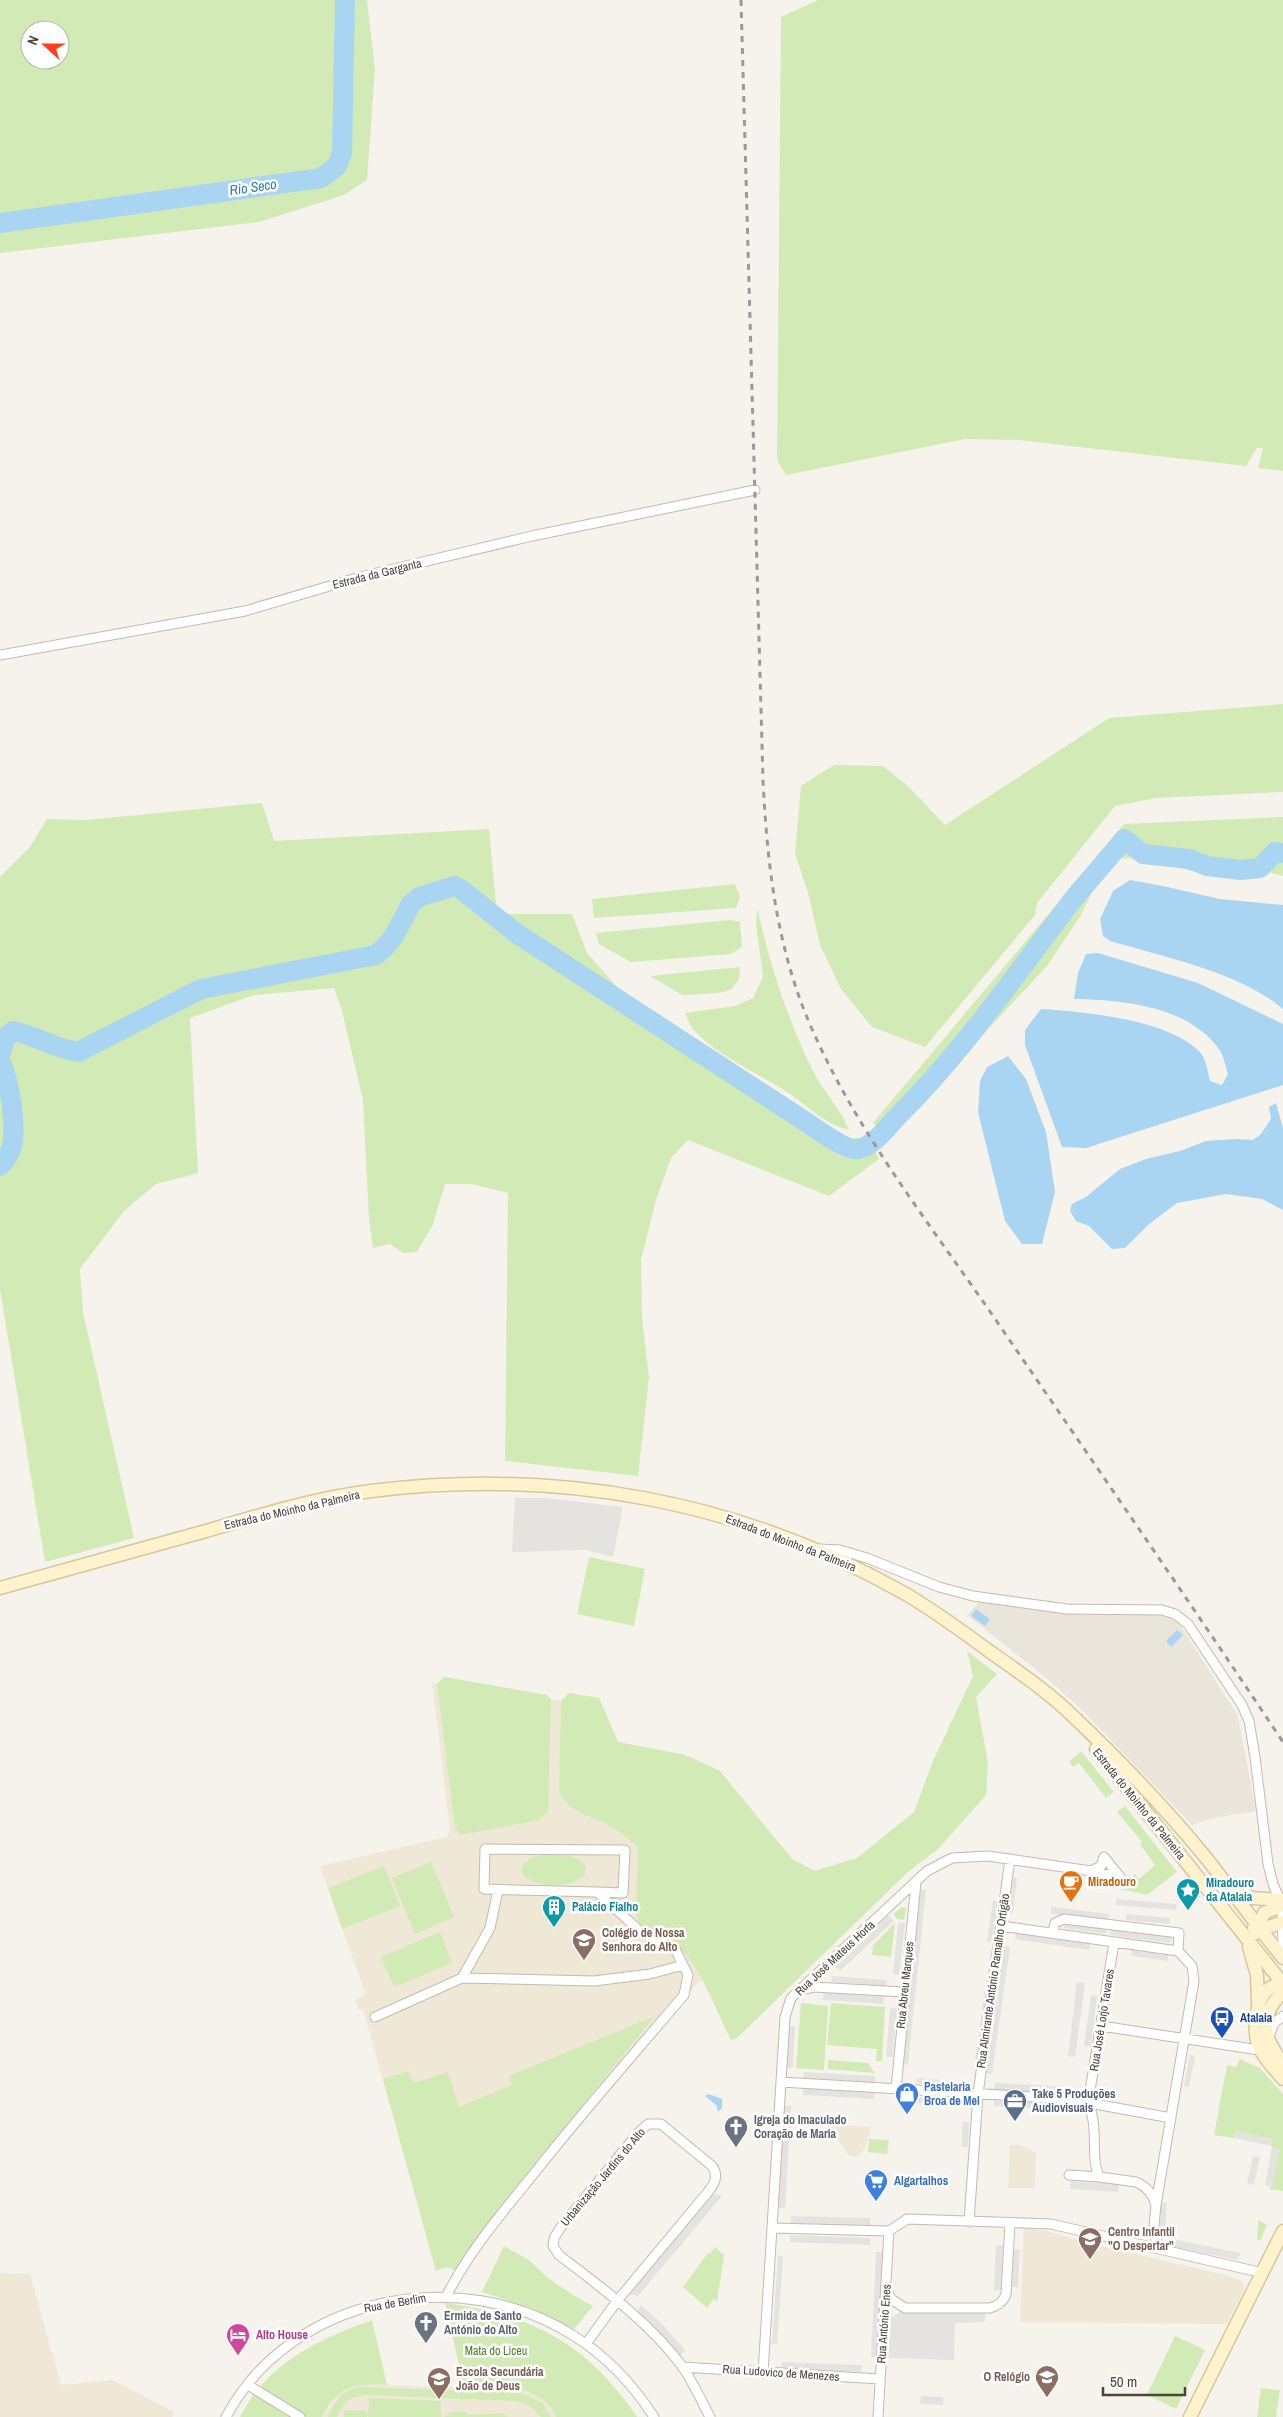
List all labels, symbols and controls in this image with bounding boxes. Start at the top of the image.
north arrow [20,20,70,70]
text: N [23,33,43,47]
water label: Rio Seco [228,175,278,199]
street label: Estrada da Garganta [331,555,424,593]
street label: Estrada do Moinho da Palmeira [223,1486,362,1533]
street label: Estrada do Moinho da Palmeira [723,1511,859,1576]
street label: Estrada do Moinho da Palmeira [1089,1745,1189,1863]
cafe icon: Miradouro [1058,1869,1084,1903]
place label: Miradouro [1088,1874,1136,1890]
place label: Miradouro da Atalaia [1206,1875,1254,1905]
place icon: Miradouro da Atalaia [1175,1877,1201,1911]
street label: Rua Almirante António Ramalho Ortigão [973,1893,1013,2069]
building icon: Palácio Fialho [541,1894,567,1928]
place label: Palácio Fialho [572,1899,638,1915]
street label: Rua José Mateus Horta [792,1917,879,1999]
place label: Colégio de Nossa Senhora do Alto [602,1925,685,1955]
school or university icon: Colégio de Nossa Senhora do Alto [571,1927,597,1961]
street label: Rua Abreu Marques [892,1941,918,2029]
street label: Rua José Lorjo Tavares [1086,1968,1118,2072]
bus stop icon: Atalaia [1209,2005,1235,2039]
place label: Atalaia [1240,2010,1273,2026]
place label: Pastelaria Broa de Mel [924,2079,980,2109]
shop icon: Pastelaria Broa de Mel [894,2081,920,2115]
place label: Take 5 Produções Audiovisuais [1032,2086,1116,2116]
office icon: Take 5 Produções Audiovisuais [1002,2088,1028,2122]
place label: Igreja do Imaculado Coração de Maria [754,2112,846,2142]
church icon: Igreja do Imaculado Coração de Maria [723,2114,749,2148]
street label: Urbanização Jardins do Alto [557,2125,649,2229]
supermarket icon: Algartalhos [863,2168,889,2202]
place label: Algartalhos [894,2173,949,2189]
place label: Centro Infantil "O Despertar" [1108,2224,1175,2254]
school or university icon: Centro Infantil "O Despertar" [1077,2226,1103,2260]
street label: Rua António Enes [873,2284,895,2364]
street label: Rua de Berlim [363,2290,427,2316]
place label: Ermida de Santo António do Alto [444,2308,522,2338]
church icon: Ermida de Santo António do Alto [413,2310,439,2344]
hotel icon: Alto House [225,2322,251,2356]
place label: Alto House [256,2327,308,2343]
park label: Mata do Liceu [465,2343,527,2359]
street label: Rua Ludovico de Menezes [722,2361,840,2385]
place label: Escola Secundária João de Deus [456,2364,544,2394]
school or university icon: O Relógio [1034,2364,1060,2398]
scale bar [1103,2364,1186,2396]
school or university icon: Escola Secundária João de Deus [426,2366,452,2400]
place label: O Relógio [984,2369,1030,2385]
text: 50 m [1110,2371,1137,2392]

